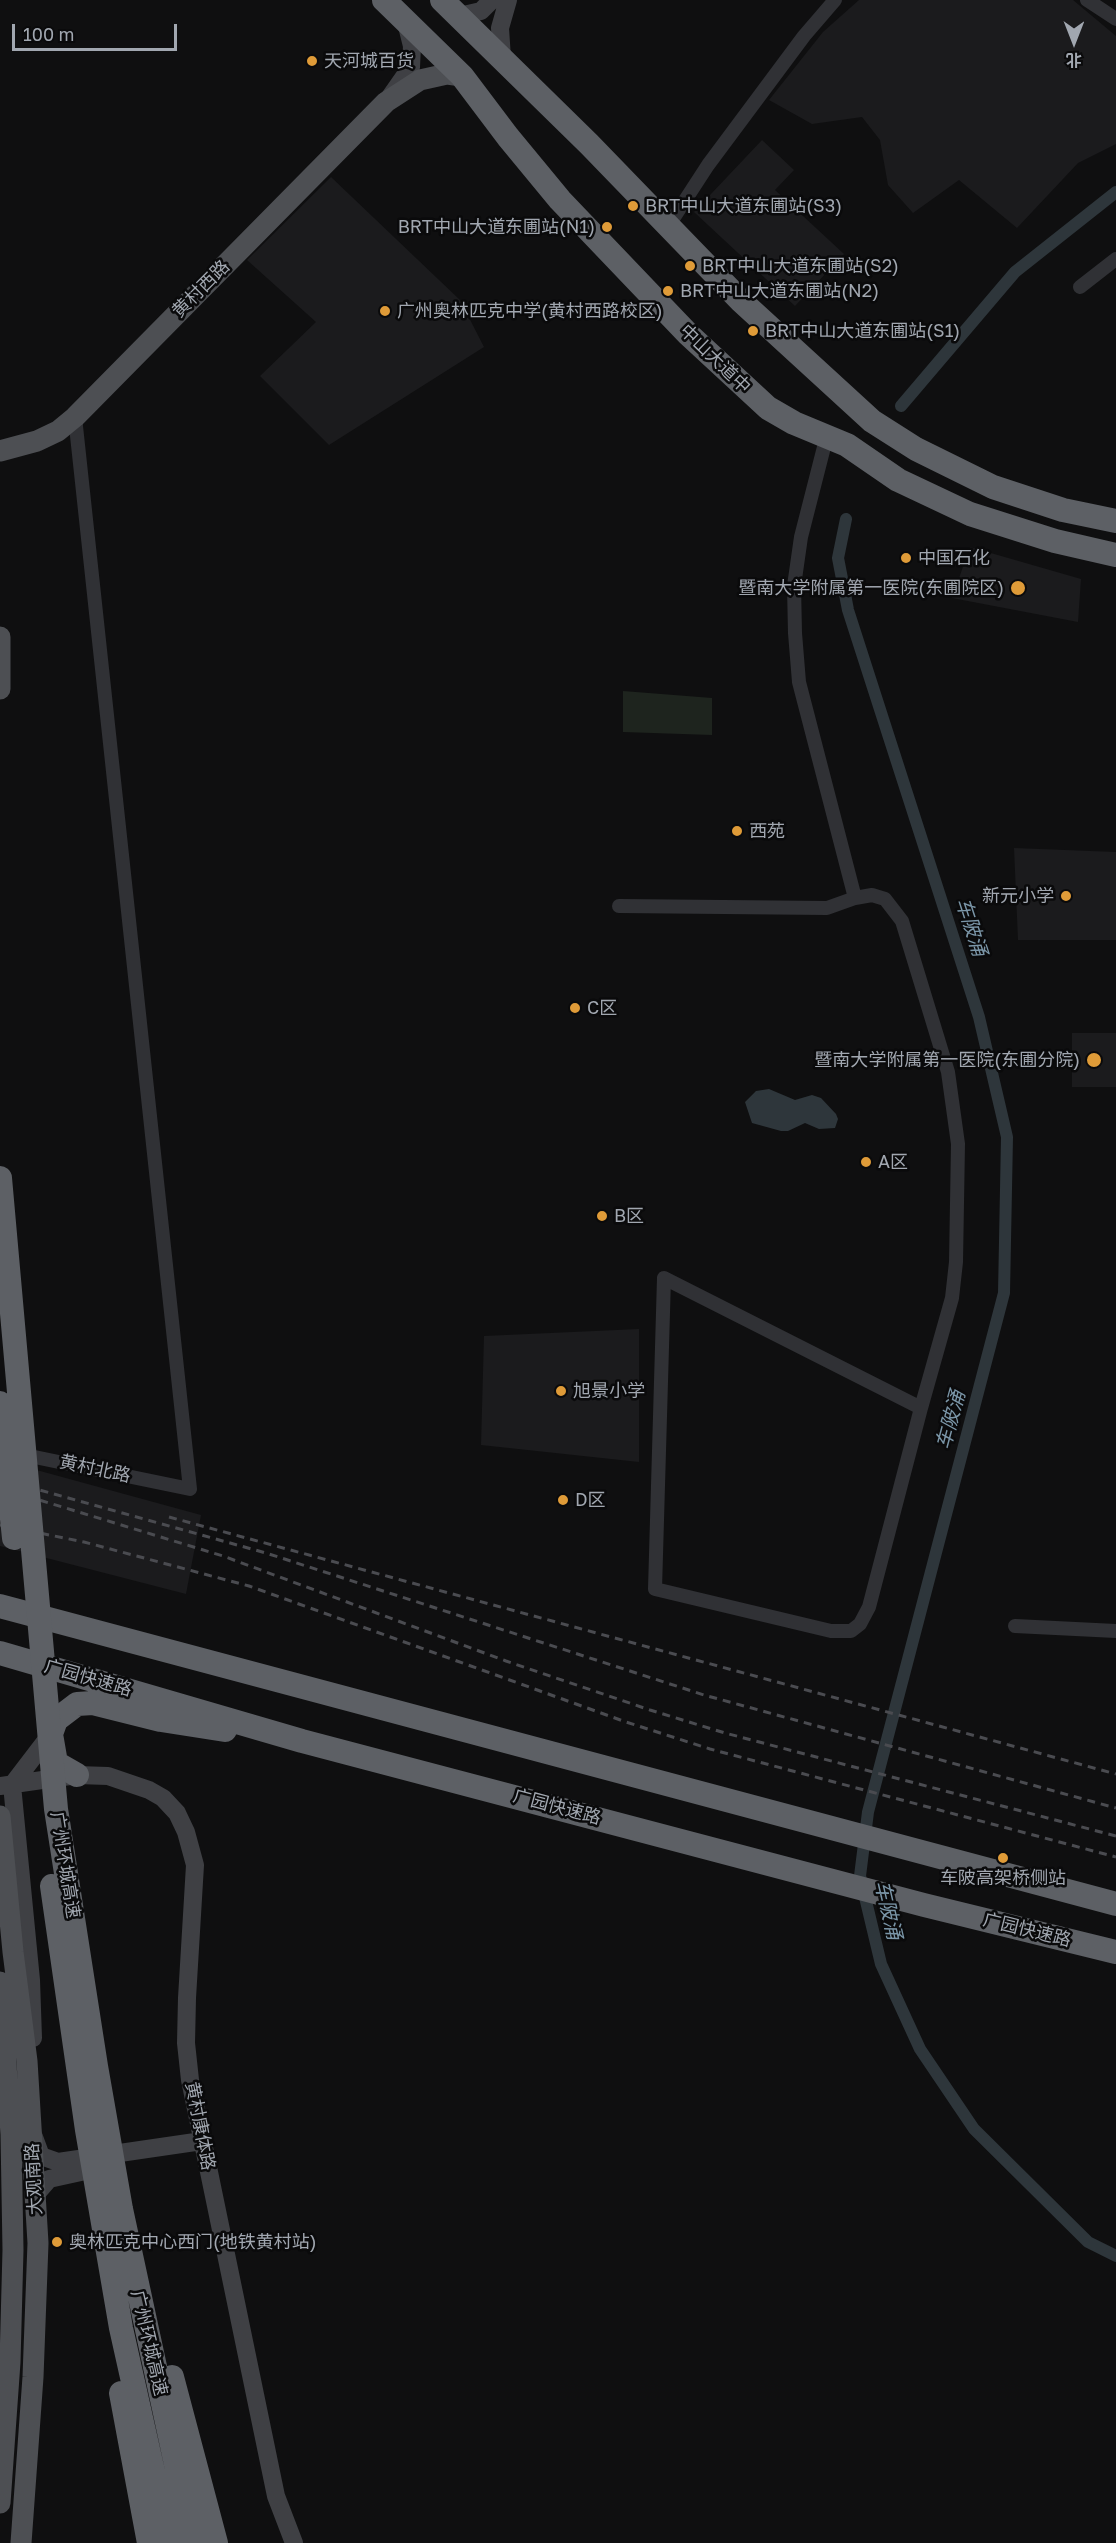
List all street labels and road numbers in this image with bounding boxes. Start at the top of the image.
street label: 黄村西路 [168,256,234,322]
street label: 中山大道中 [675,320,755,398]
street label: 黄村北路 [58,1451,132,1487]
street label: 广园快速路 [42,1655,134,1701]
street label: 广园快速路 [511,1785,603,1829]
street label: 广州环城高速 [46,1810,84,1920]
street label: 广园快速路 [981,1909,1073,1951]
street label: 黄村康体路 [181,2080,219,2172]
street label: 大观南路 [21,2142,47,2216]
street label: 广州环城高速 [126,2288,172,2398]

